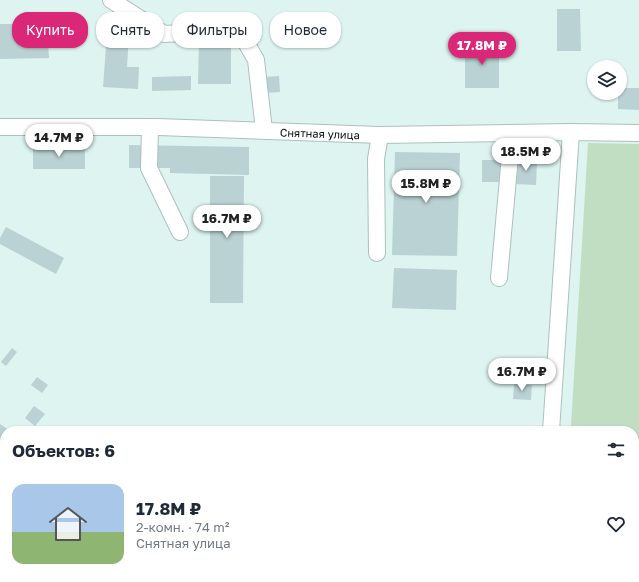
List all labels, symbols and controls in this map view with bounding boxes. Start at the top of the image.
chip: Купить [12,12,88,48]
chip: Снять [96,12,164,48]
chip: Фильтры [172,12,262,48]
chip: Новое [270,12,341,48]
pin: 17.8M ₽ [445,32,519,66]
text: 17.8M ₽ [457,37,507,53]
map controls [587,60,627,100]
button: layers [587,60,627,100]
pin: 14.7M ₽ [22,124,96,158]
street label: Снятная улица [280,125,360,141]
text: 14.7M ₽ [34,129,84,145]
pin: 18.5M ₽ [489,138,563,172]
text: 18.5M ₽ [501,143,551,159]
pin: 15.8M ₽ [389,170,463,204]
text: 15.8M ₽ [401,175,451,191]
pin: 16.7M ₽ [190,205,264,239]
text: 16.7M ₽ [202,210,252,226]
pin: 16.7M ₽ [485,358,559,392]
text: 16.7M ₽ [497,363,547,379]
icon: filters [605,439,627,461]
text: Объектов: 6 [12,440,115,461]
text: 17.8M ₽ [136,498,201,519]
icon: home [44,500,92,548]
icon: heart [605,513,627,535]
text: 2-комн. · 74 m² [136,519,229,535]
text: Снятная улица [136,535,231,551]

